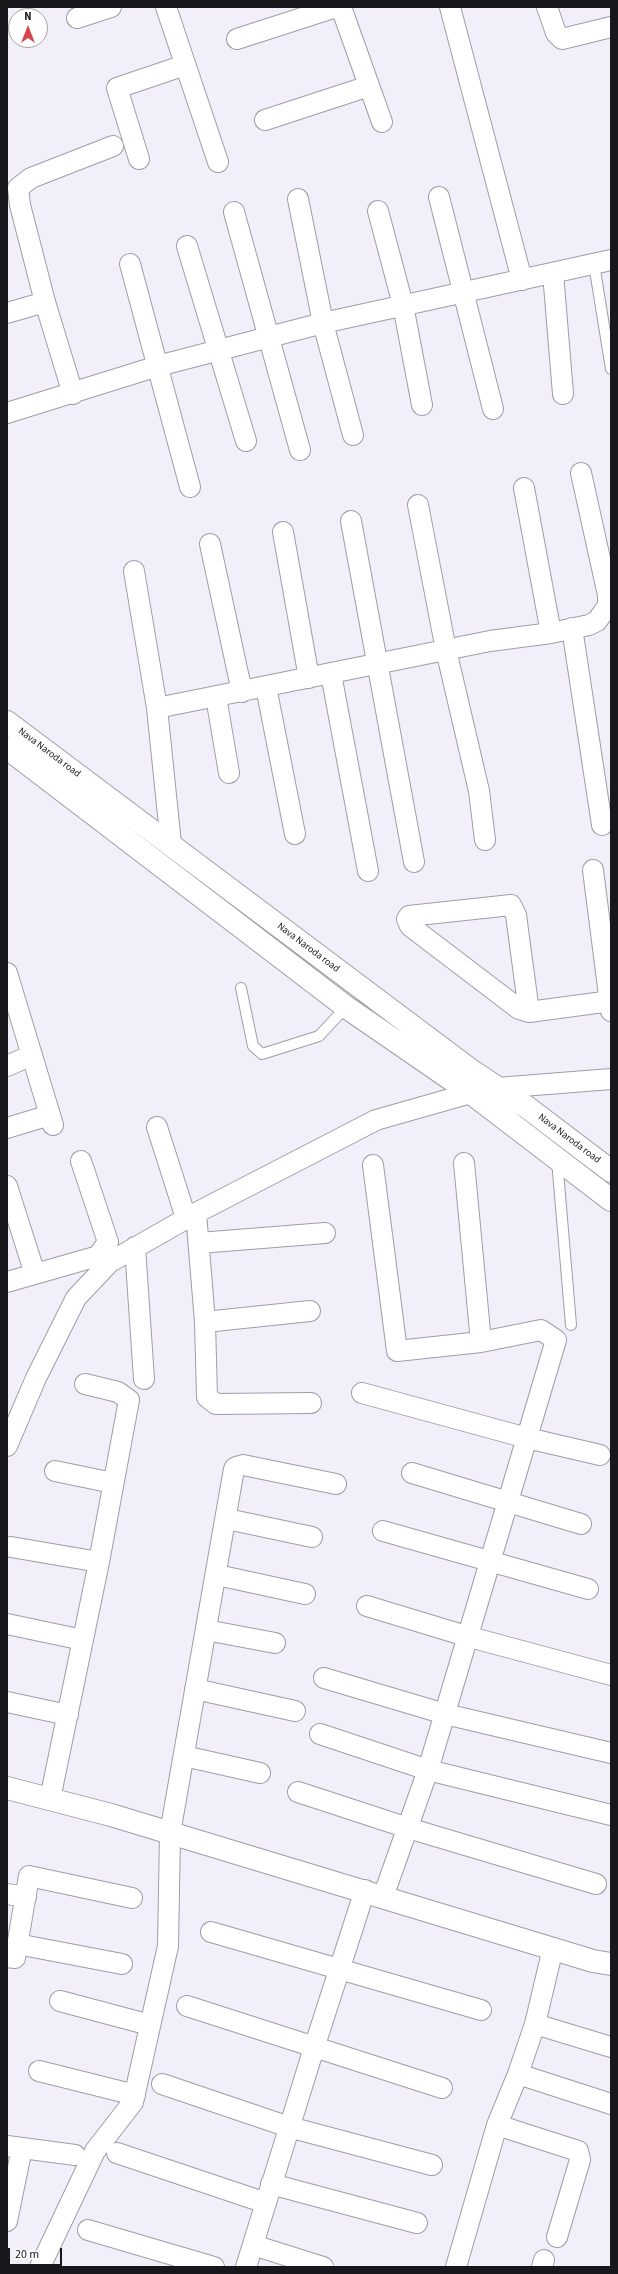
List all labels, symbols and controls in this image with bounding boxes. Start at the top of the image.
north arrow [8,8,48,48]
text: N [24,9,32,24]
street label: Nava Naroda road [15,726,83,780]
street label: Nava Naroda road [274,921,342,975]
street label: Nava Naroda road [535,1112,603,1166]
scale bar [10,2240,64,2266]
text: 20 m [15,2246,39,2263]

